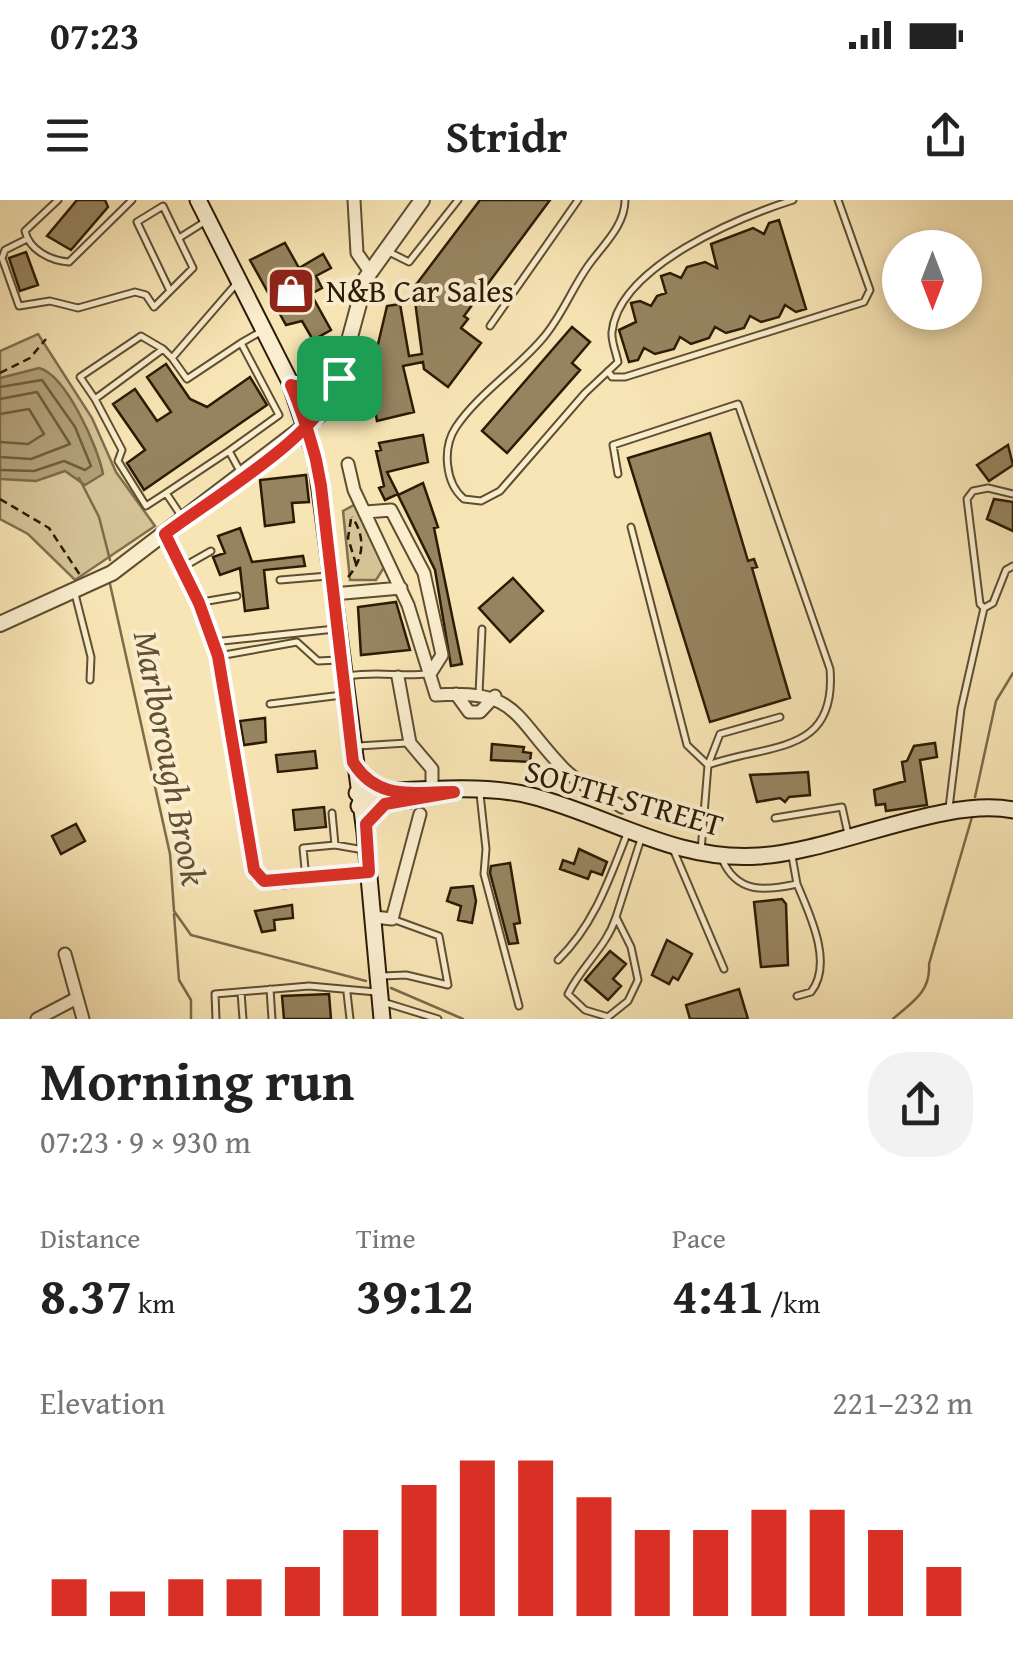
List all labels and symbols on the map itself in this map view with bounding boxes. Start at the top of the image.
north arrow [882,230,982,330]
shop icon: N&B Car Sales [265,265,317,317]
place label: N&B Car Sales [326,267,514,314]
pin [297,336,382,421]
water label: Marlborough Brook [121,626,220,891]
street label: SOUTH STREET [519,747,729,848]

